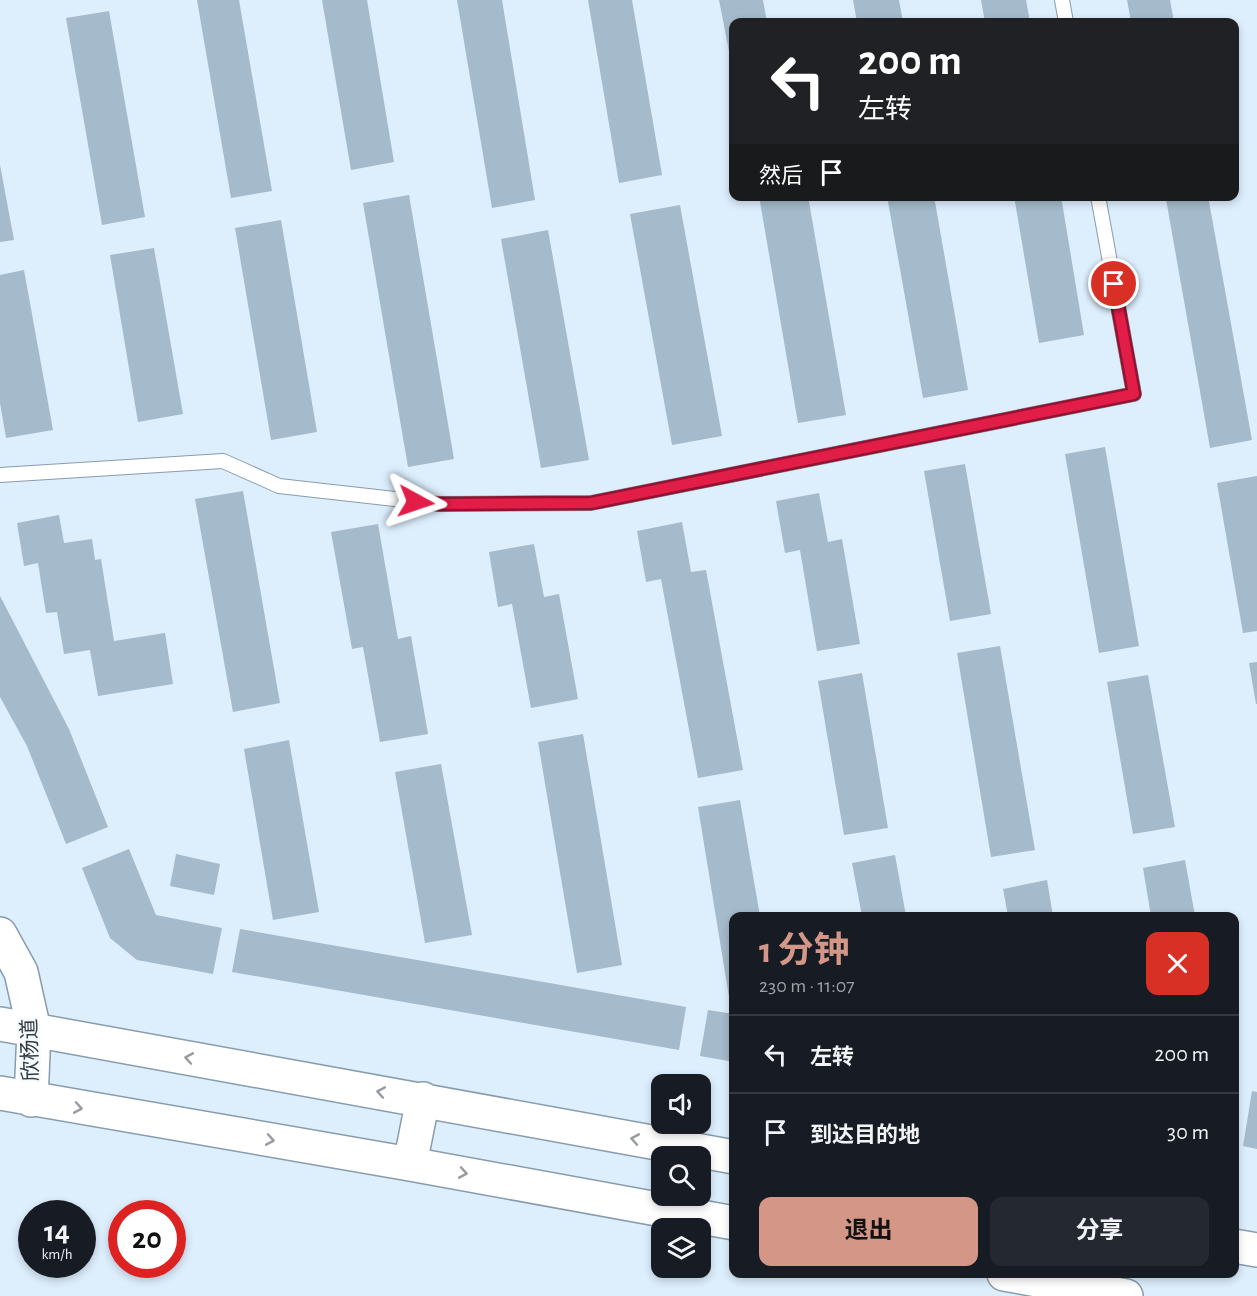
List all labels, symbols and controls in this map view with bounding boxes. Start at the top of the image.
text: 200 m [858,40,962,82]
icon: left [759,42,837,120]
text: 左转 [858,96,912,123]
icon: arrive [815,156,848,189]
text: 然后 [759,165,803,187]
pin [1088,258,1139,309]
icon: arrive [1097,267,1130,300]
position arrow [384,470,448,534]
button: close [1146,932,1209,995]
text: 1 分钟 [759,933,849,969]
text: 230 m · 11:07 [759,976,855,996]
street label: 欣杨道 [18,1018,42,1082]
icon: left [759,1038,792,1071]
text: 200 m [1155,1043,1209,1065]
text: 左转 [810,1046,854,1068]
one-way arrow [184,1052,194,1065]
map controls [651,1074,711,1278]
button: sound [651,1074,711,1134]
one-way arrow [376,1086,386,1098]
one-way arrow [74,1101,83,1113]
icon: arrive [759,1116,792,1149]
text: 30 m [1167,1121,1209,1143]
text: 到达目的地 [810,1124,920,1146]
one-way arrow [265,1133,275,1146]
one-way arrow [630,1133,640,1146]
button: search [651,1146,711,1206]
one-way arrow [457,1166,467,1179]
button: 退出 [759,1197,978,1266]
button: 分享 [990,1197,1209,1266]
speed limit sign: 20 [108,1200,186,1278]
text: 14 [44,1217,70,1247]
button: layers [651,1218,711,1278]
text: km/h [42,1247,72,1262]

